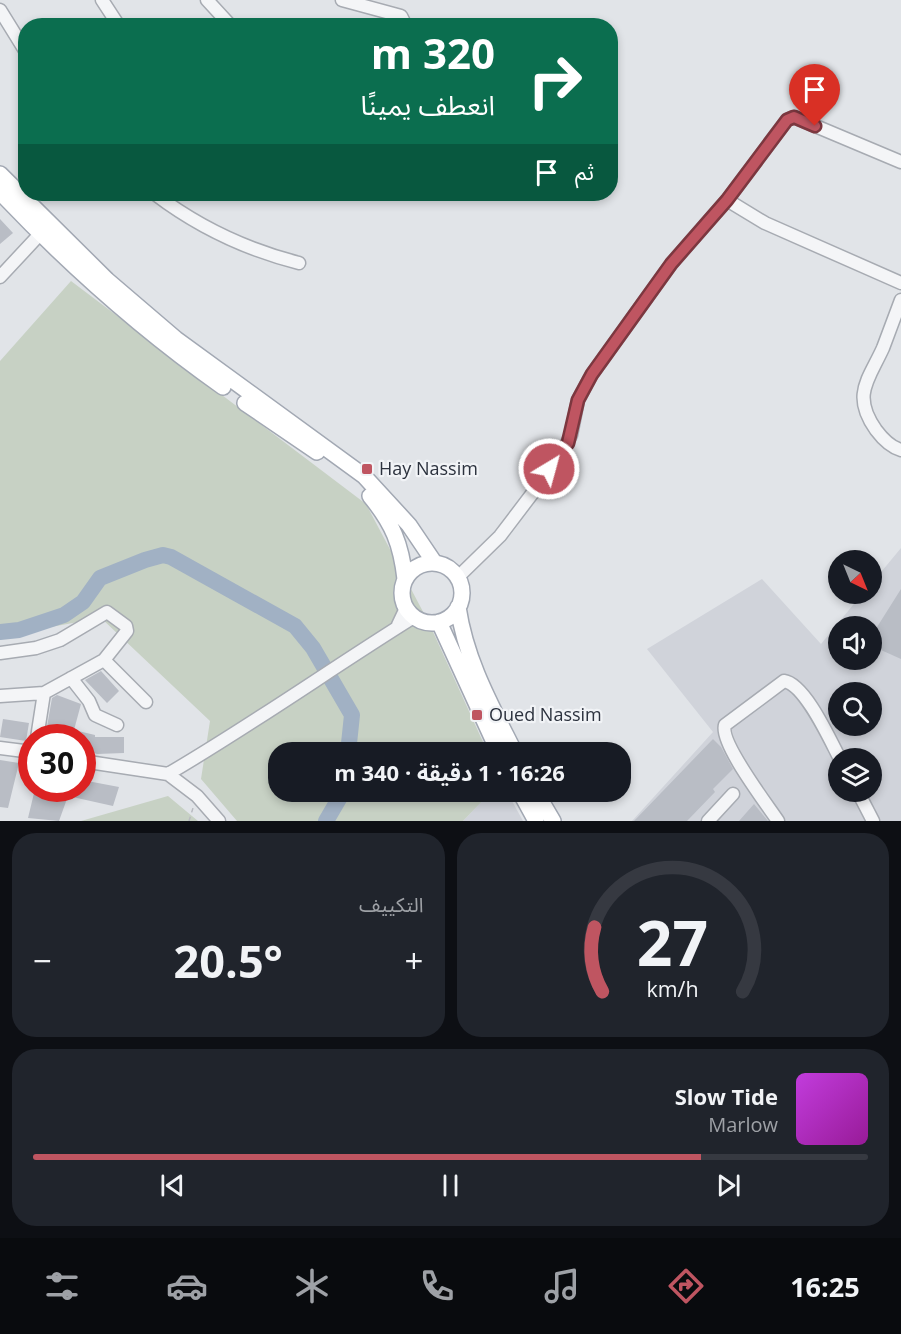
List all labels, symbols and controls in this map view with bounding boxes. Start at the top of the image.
text: 320 m [371,24,495,81]
icon: right [516,42,594,120]
pin [789,64,840,126]
icon: arrive [798,73,831,106]
text: انعطف يمينًا [361,86,495,123]
icon: arrive [530,156,563,189]
text: ثم [575,156,594,186]
position arrow [517,437,581,501]
place label: Hay Nassim [379,456,478,480]
marker: Hay Nassim [360,462,374,476]
north arrow [828,550,882,604]
map controls [828,550,882,802]
button: sound [828,616,882,670]
button: search [828,682,882,736]
place label: Oued Nassim [489,702,602,726]
marker: Oued Nassim [470,708,484,722]
speed limit sign: 30 [18,724,96,802]
button: layers [828,748,882,802]
text: 16:26 · 1 دقيقة · 340 m [334,757,565,787]
text: التكييف [359,891,424,918]
text: 27 [637,899,708,984]
text: 20.5° [174,930,283,991]
text: − [33,938,52,983]
text: + [405,938,423,983]
text: km/h [647,974,699,1003]
text: Slow Tide [675,1081,778,1111]
text: Marlow [708,1111,778,1138]
icon: previous [156,1169,189,1202]
icon: pause [434,1169,467,1202]
icon: next [712,1169,745,1202]
icon: filters [41,1265,83,1307]
icon: car [166,1265,208,1307]
icon: climate [291,1265,333,1307]
icon: phone [416,1265,458,1307]
icon: music [541,1265,583,1307]
icon: directions [665,1265,707,1307]
text: 16:25 [790,1268,860,1305]

